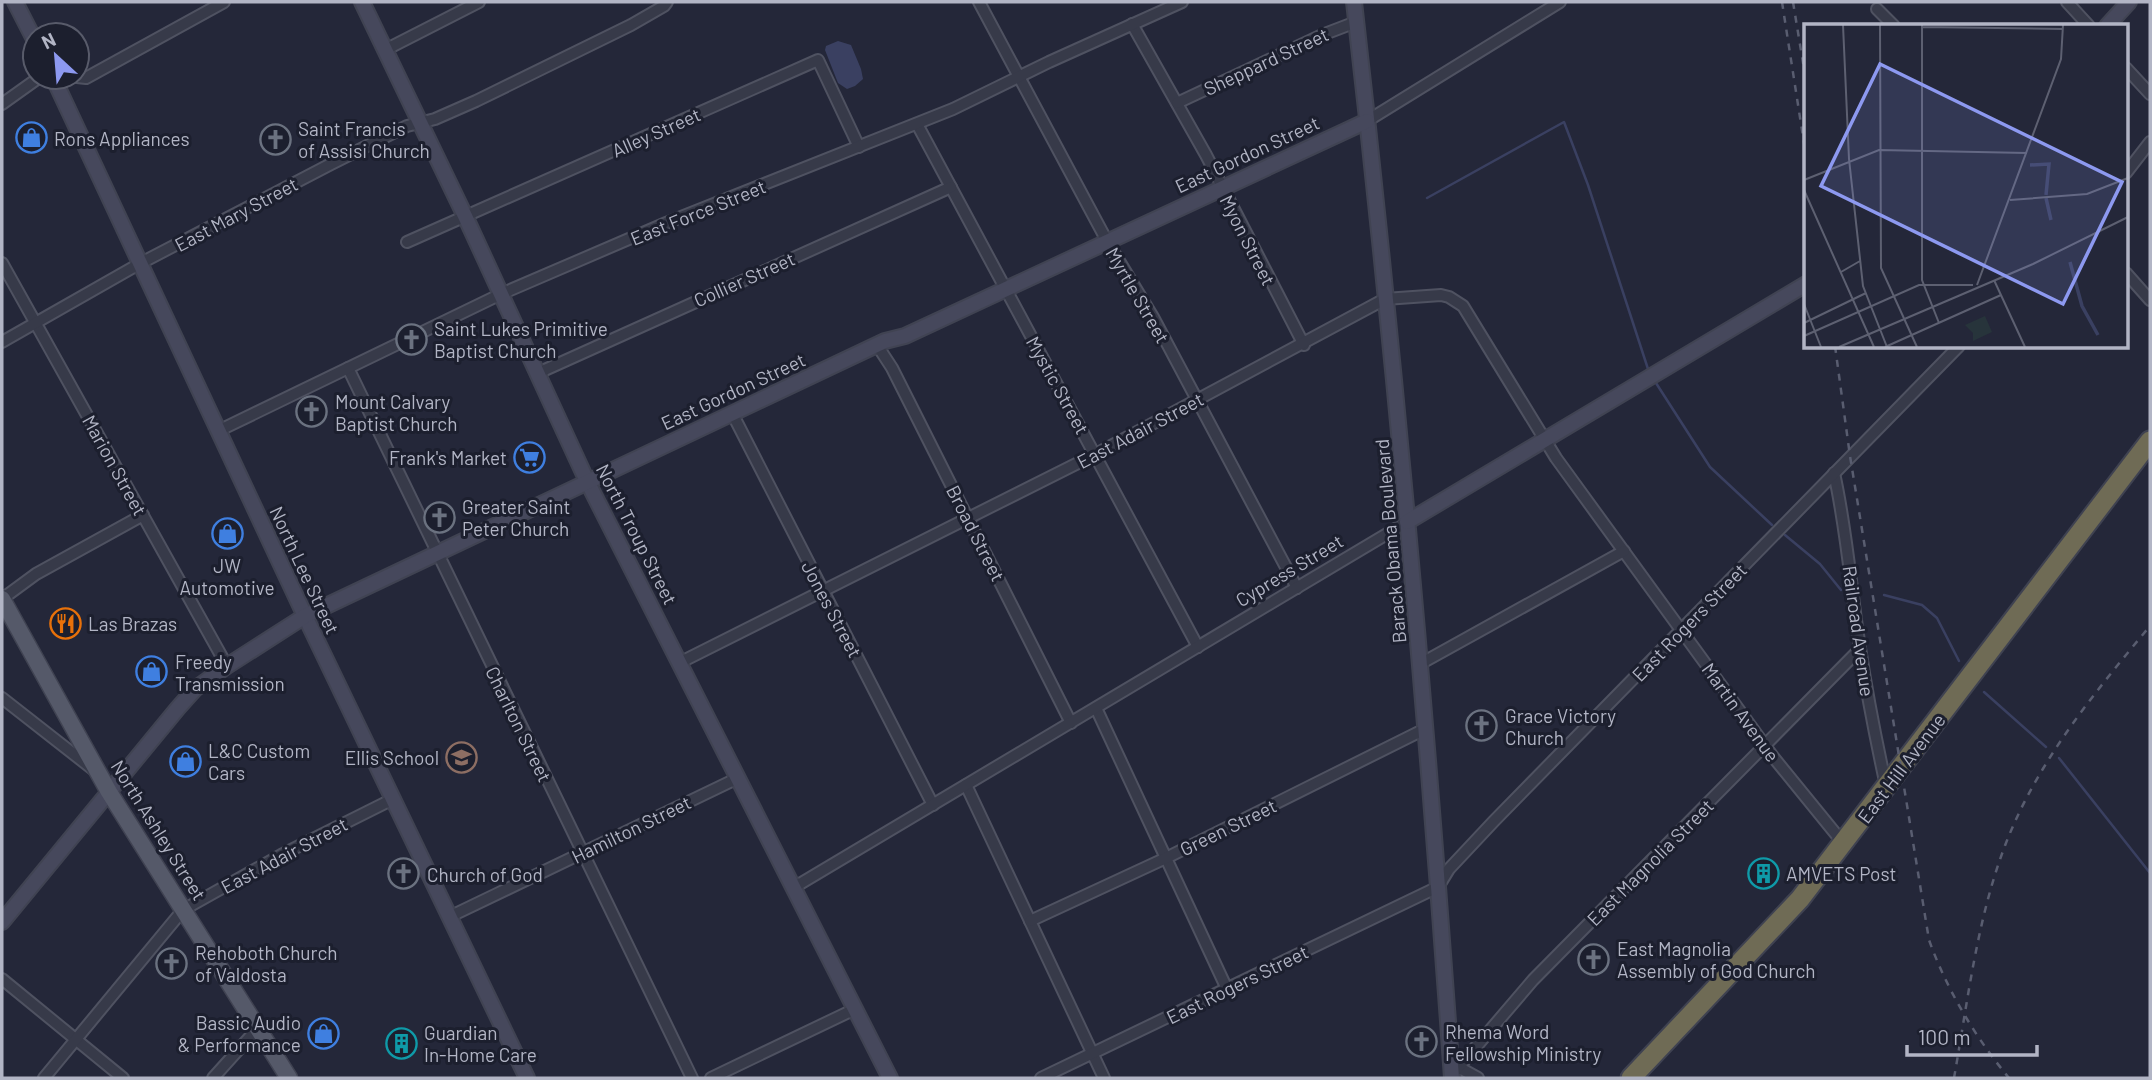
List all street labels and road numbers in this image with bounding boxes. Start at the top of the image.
street label: Sheppard Street [1200,22,1332,100]
street label: Alley Street [608,102,704,162]
street label: East Gordon Street [1171,111,1323,197]
street label: East Mary Street [170,172,302,256]
street label: East Force Street [627,174,769,250]
street label: Myon Street [1215,191,1281,289]
street label: Myrtle Street [1101,243,1175,347]
street label: Collier Street [690,246,798,312]
street label: Mystic Street [1022,332,1094,438]
street label: East Gordon Street [657,348,809,434]
street label: East Adair Street [1073,387,1207,473]
street label: Marion Street [78,411,152,519]
street label: Barack Obama Boulevard [1370,438,1410,644]
street label: North Troup Street [592,460,682,608]
street label: Broad Street [942,481,1010,585]
street label: North Lee Street [265,503,345,637]
street label: Cypress Street [1231,529,1347,611]
street label: Jones Street [797,557,867,661]
street label: East Rogers Street [1627,558,1751,686]
street label: Railroad Avenue [1838,564,1880,698]
street label: Martin Avenue [1697,658,1785,766]
street label: Charlton Street [481,662,557,786]
street label: East Hill Avenue [1852,709,1950,827]
street label: North Ashley Street [107,756,211,904]
street label: Hamilton Street [568,790,694,868]
street label: Green Street [1176,794,1280,860]
street label: East Magnolia Street [1582,794,1718,930]
street label: East Adair Street [217,812,351,898]
street label: East Rogers Street [1162,940,1312,1028]

